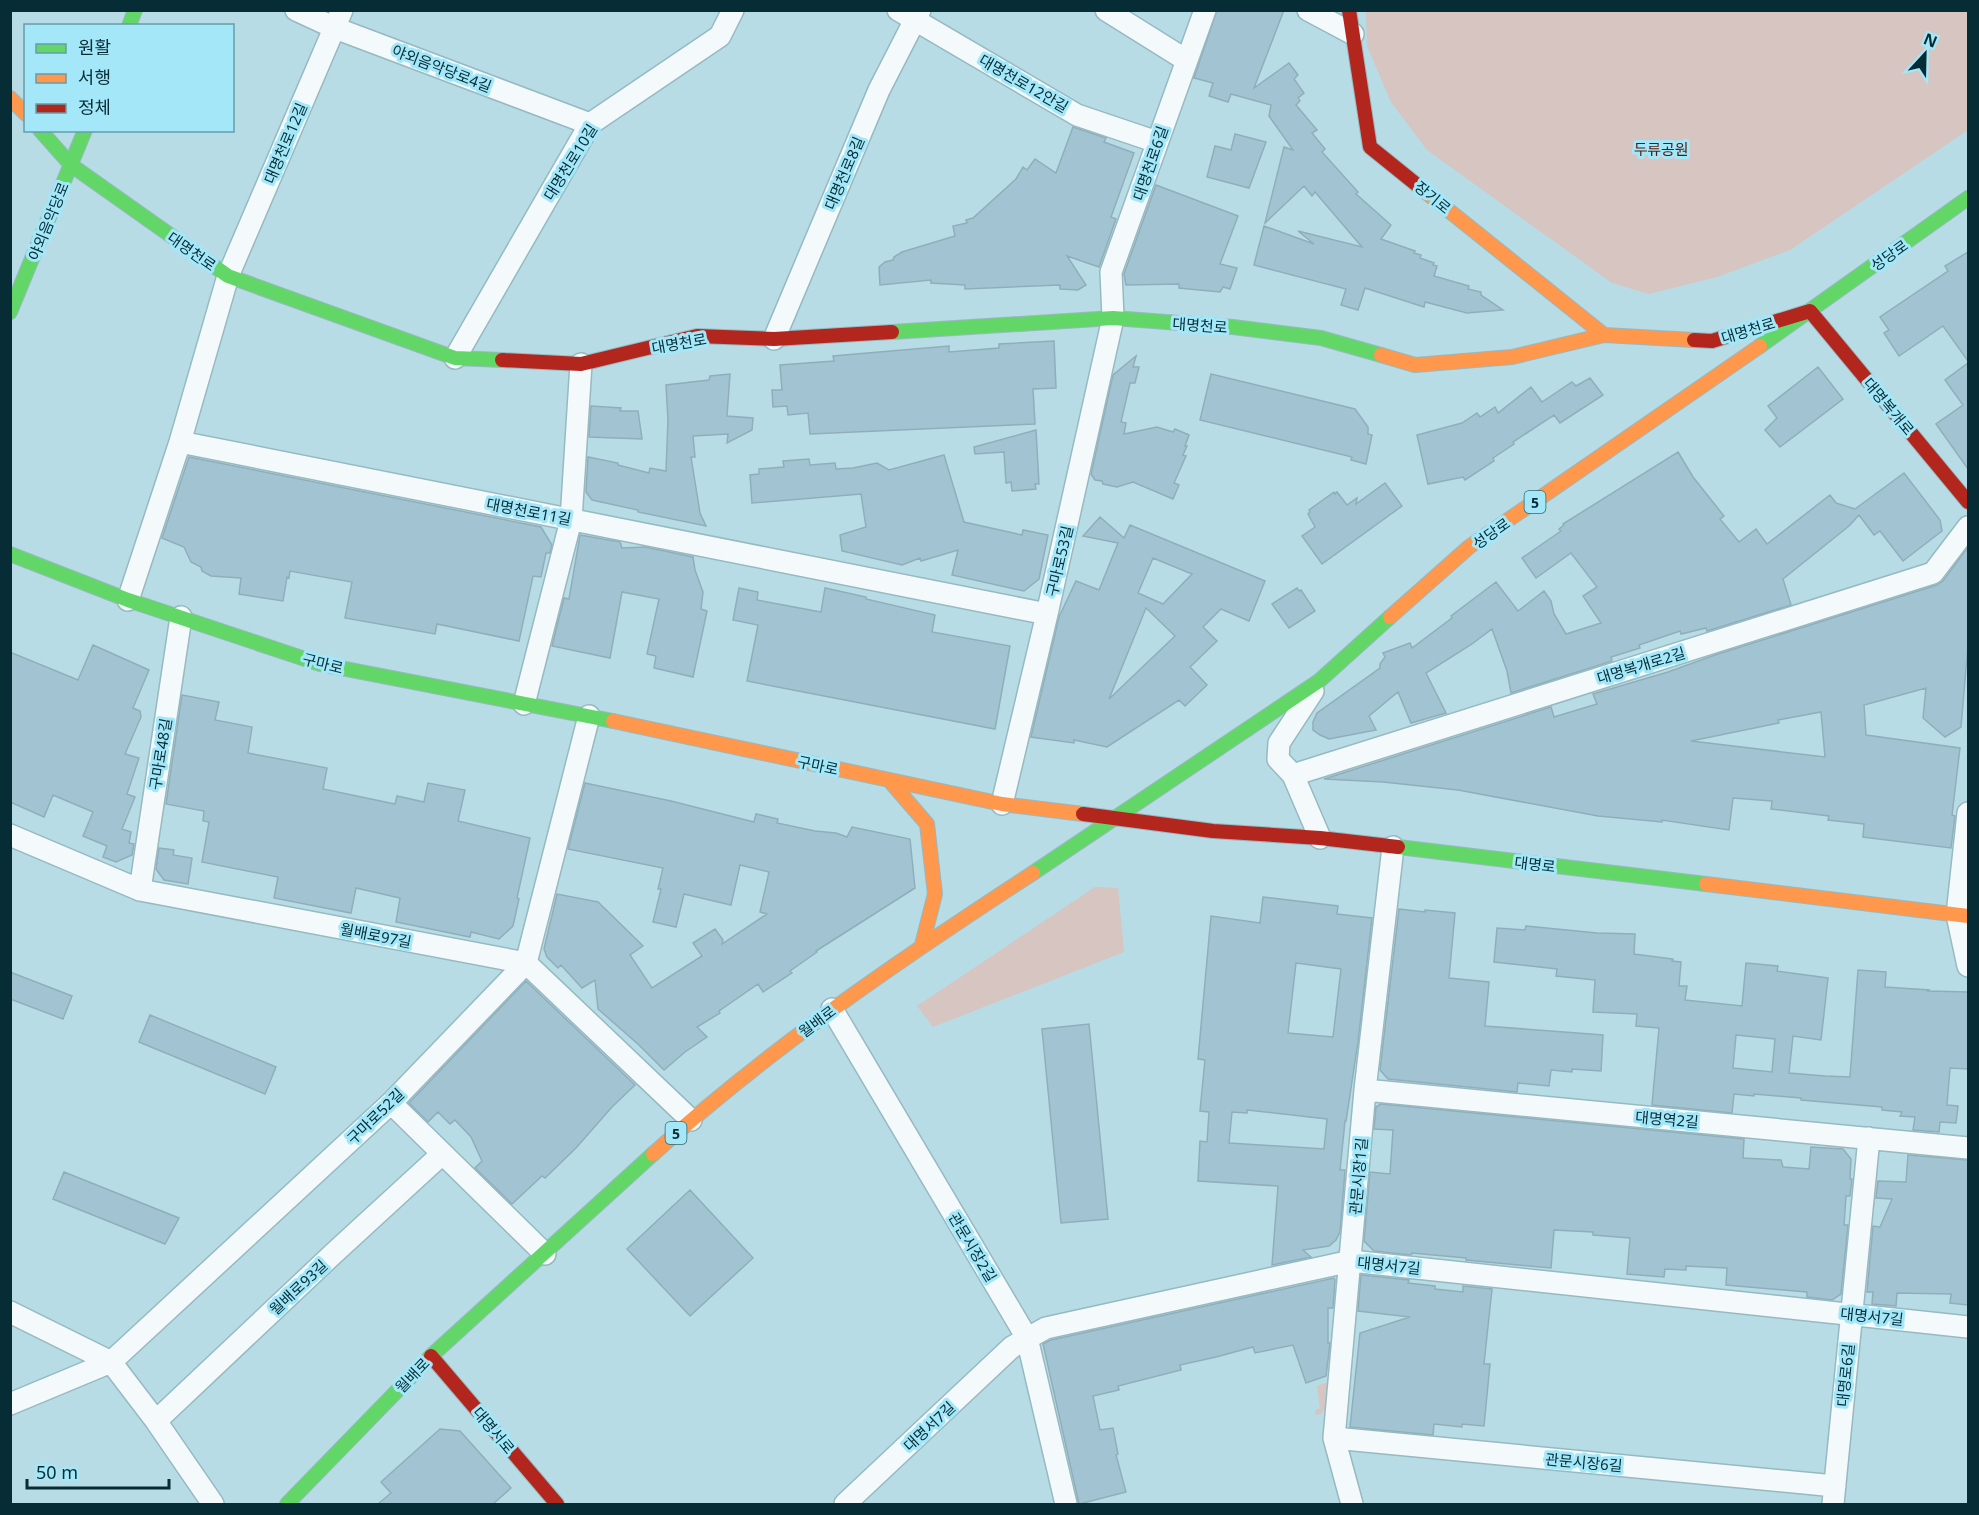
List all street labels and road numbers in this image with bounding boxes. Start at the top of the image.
street label: 야외음악당로4길 [389,40,495,96]
street label: 대명천로12안길 [976,49,1072,117]
street label: 대명천로12길 [259,99,311,187]
street label: 대명천로10길 [539,120,601,204]
street label: 대명천로6길 [1128,123,1172,203]
street label: 대명천로8길 [820,133,868,213]
street label: 장기로 [1411,176,1455,218]
street label: 야외음악당로 [23,179,73,263]
street label: 대명천로 [164,227,220,275]
street label: 성당로 [1866,235,1912,275]
street label: 대명천로 [1719,312,1777,348]
street label: 대명천로 [1172,313,1228,337]
street label: 대명천로 [650,328,708,358]
street label: 대명복개로 [1859,373,1919,439]
road number: 5 [1524,491,1546,513]
street label: 대명천로11길 [485,493,573,529]
street label: 성당로 [1468,513,1514,553]
street label: 구마로53길 [1041,523,1077,599]
street label: 대명복개로2길 [1594,642,1688,688]
street label: 구마로 [300,648,346,678]
street label: 구마로48길 [144,717,176,791]
street label: 구마로 [796,751,840,779]
street label: 대명로 [1513,852,1557,876]
street label: 월배로97길 [339,918,413,952]
street label: 월배로 [794,1001,840,1041]
street label: 구마로52길 [342,1084,408,1148]
street label: 대명역2길 [1634,1106,1700,1132]
road number: 5 [666,1122,686,1144]
street label: 관문시장1길 [1345,1136,1371,1216]
street label: 관문시장2길 [944,1209,1002,1285]
street label: 대명서7길 [1356,1252,1422,1278]
street label: 월배로93길 [265,1255,331,1319]
street label: 대명서7길 [1839,1303,1905,1329]
street label: 대명로6길 [1832,1342,1858,1408]
street label: 월배로 [390,1353,434,1397]
street label: 대명서7길 [899,1397,959,1455]
street label: 대명서로 [469,1402,519,1458]
street label: 관문시장6길 [1544,1449,1624,1475]

